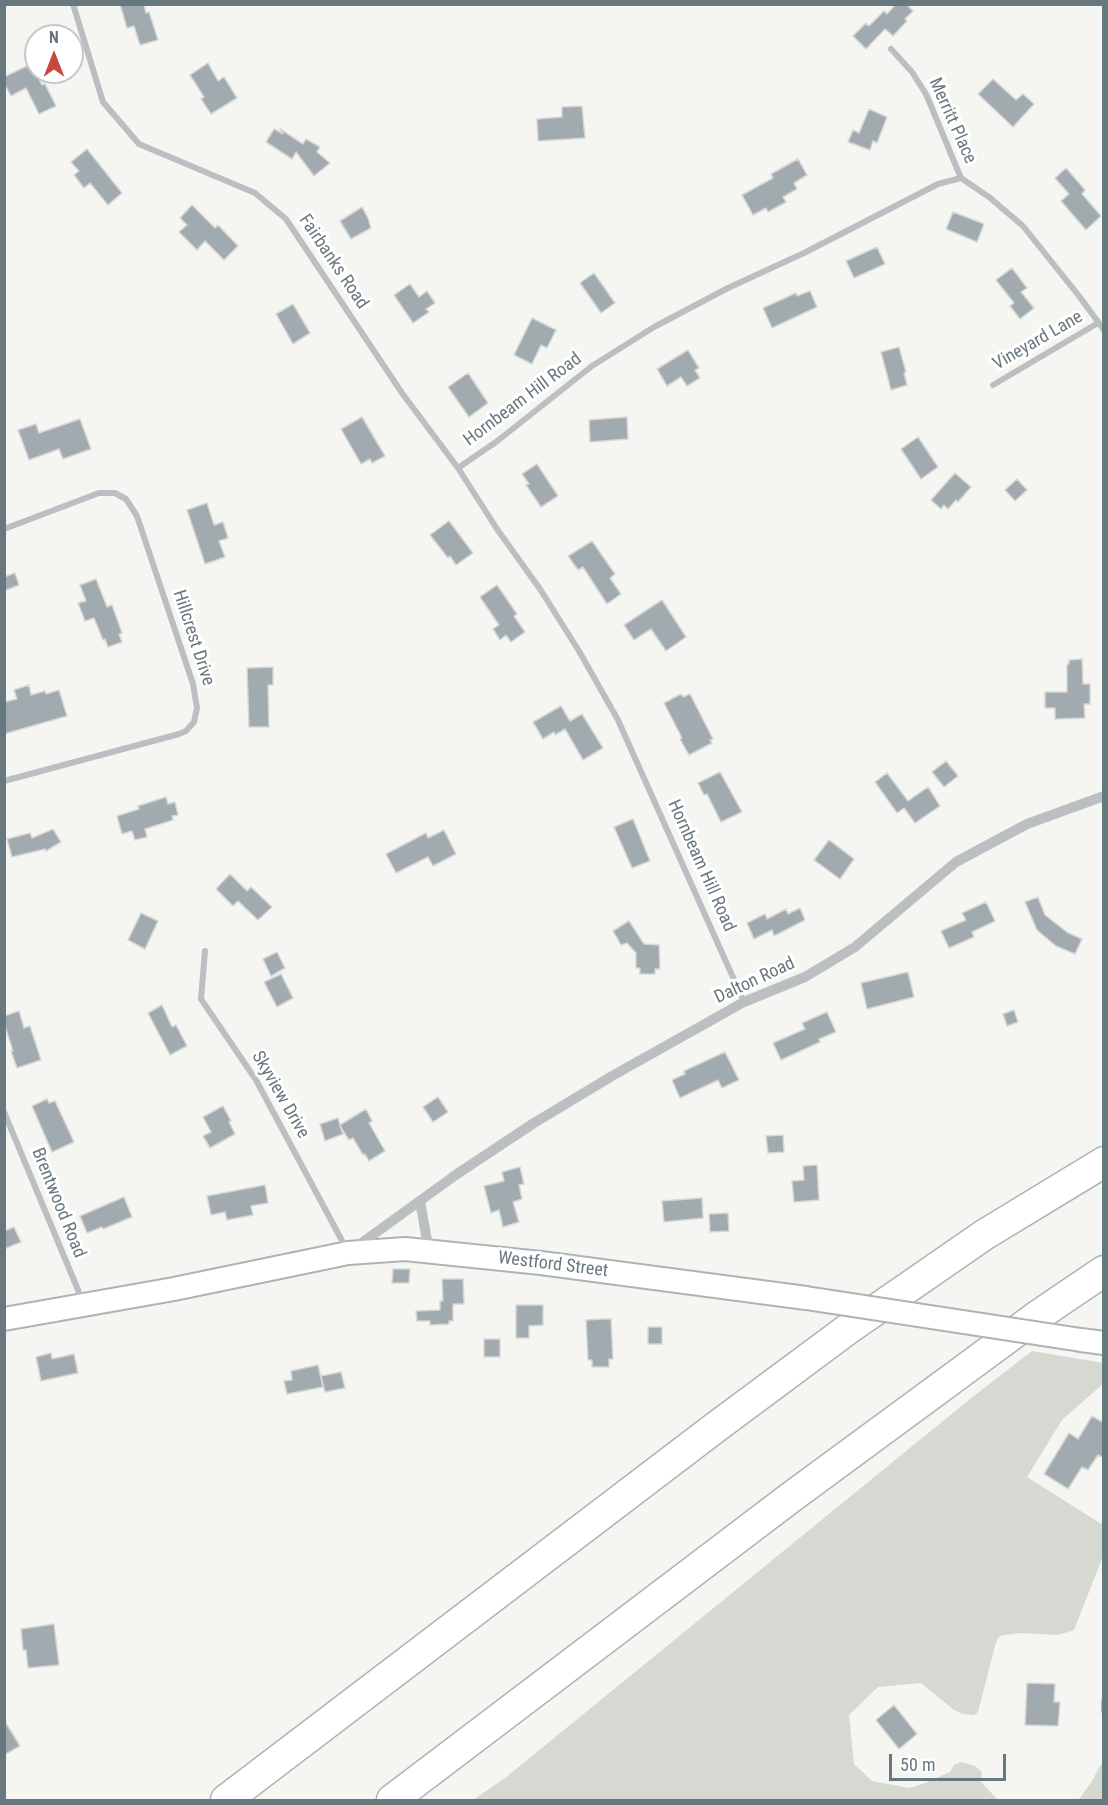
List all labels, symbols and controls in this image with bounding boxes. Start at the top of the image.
north arrow [24,24,84,84]
text: N [49,28,59,47]
street label: Merritt Place [924,75,980,167]
street label: Fairbanks Road [293,211,373,313]
street label: Vineyard Lane [989,307,1087,375]
street label: Hornbeam Hill Road [460,349,586,451]
street label: Hillcrest Drive [167,587,219,689]
street label: Hornbeam Hill Road [662,797,740,935]
street label: Dalton Road [711,953,799,1009]
street label: Skyview Drive [246,1048,314,1142]
street label: Brentwood Road [26,1145,90,1261]
street label: Westford Street [497,1248,609,1282]
scale bar [892,1742,1009,1780]
text: 50 m [900,1754,935,1775]

